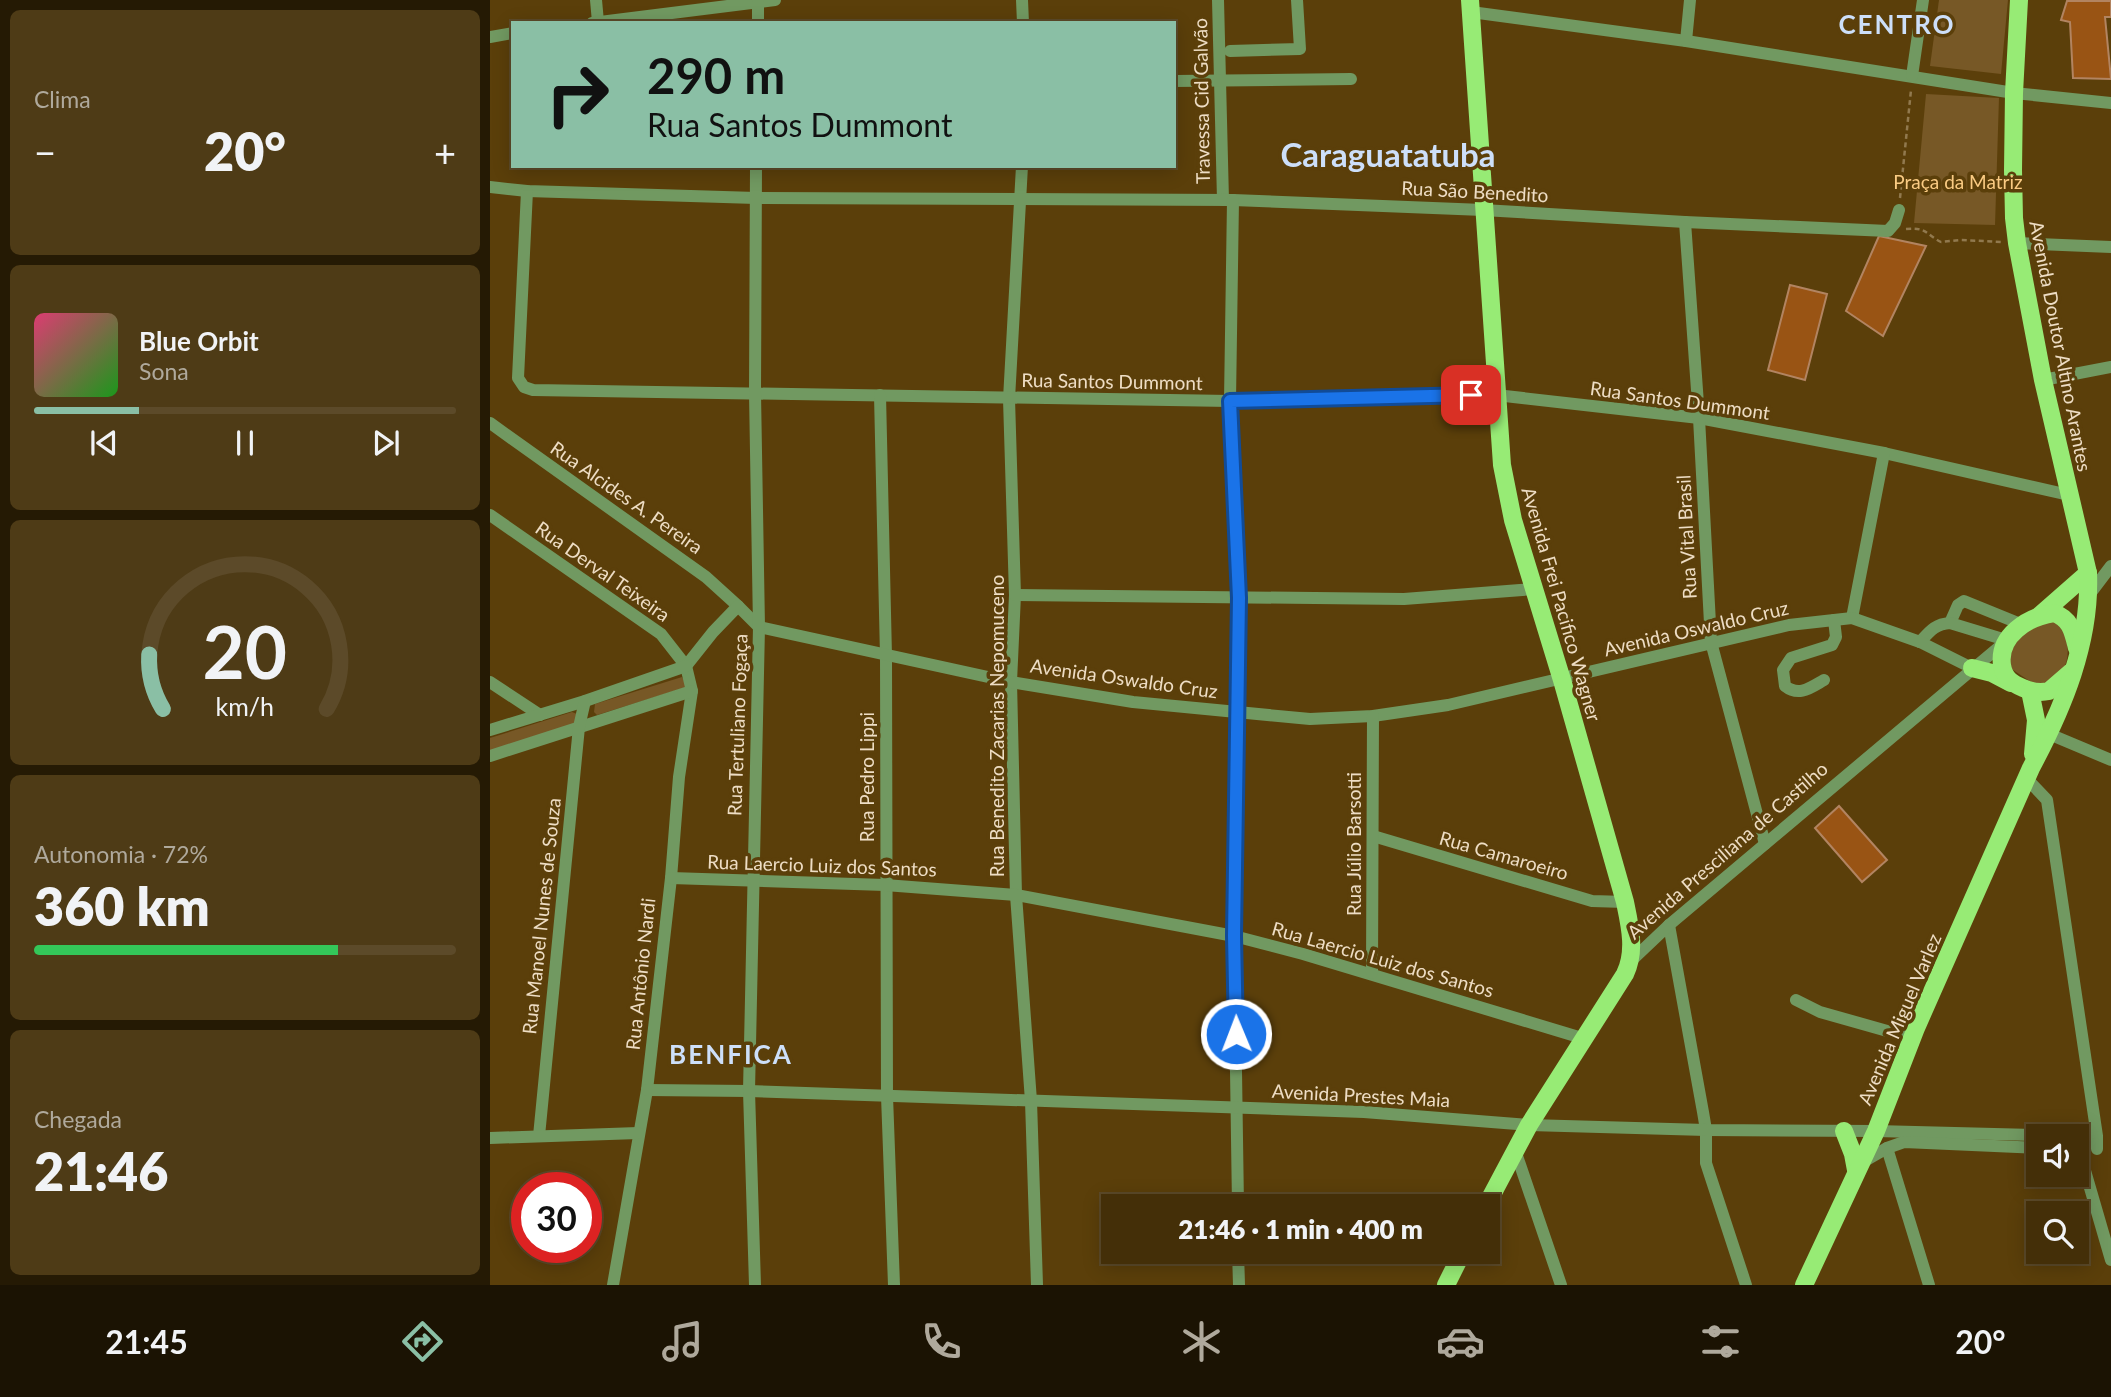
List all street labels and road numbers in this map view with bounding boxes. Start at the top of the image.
street label: Travessa Cid Galvão [1188,18,1214,184]
street label: Rua São Benedito [1401,176,1549,206]
street label: Avenida Doutor Altino Arantes [2025,219,2097,473]
street label: Rua Santos Dummont [1021,368,1203,394]
street label: Rua Santos Dummont [1589,376,1772,424]
street label: Rua Alcides A. Pereira [547,436,707,558]
street label: Rua Vital Brasil [1671,474,1701,600]
street label: Avenida Frei Pacifico Wagner [1518,484,1606,724]
street label: Rua Derval Teixeira [531,516,675,626]
street label: Rua Benedito Zacarias Nepomuceno [985,575,1008,877]
street label: Avenida Oswaldo Cruz [1601,596,1791,660]
street label: Rua Tertuliano Fogaça [722,633,752,817]
street label: Avenida Oswaldo Cruz [1029,653,1219,703]
street label: Rua Pedro Lippi [855,712,878,842]
street label: Avenida Presciliana de Castilho [1622,757,1832,943]
street label: Rua Júlio Barsotti [1342,772,1365,916]
street label: Rua Manoel Nunes de Souza [517,797,565,1035]
street label: Rua Camaroeiro [1437,826,1571,884]
street label: Rua Laercio Luiz dos Santos [707,850,937,880]
street label: Rua Antônio Nardi [621,897,659,1051]
street label: Rua Laercio Luiz dos Santos [1269,916,1497,1002]
street label: Avenida Miguel Varlez [1852,930,1946,1108]
street label: Avenida Prestes Maia [1271,1079,1451,1111]

